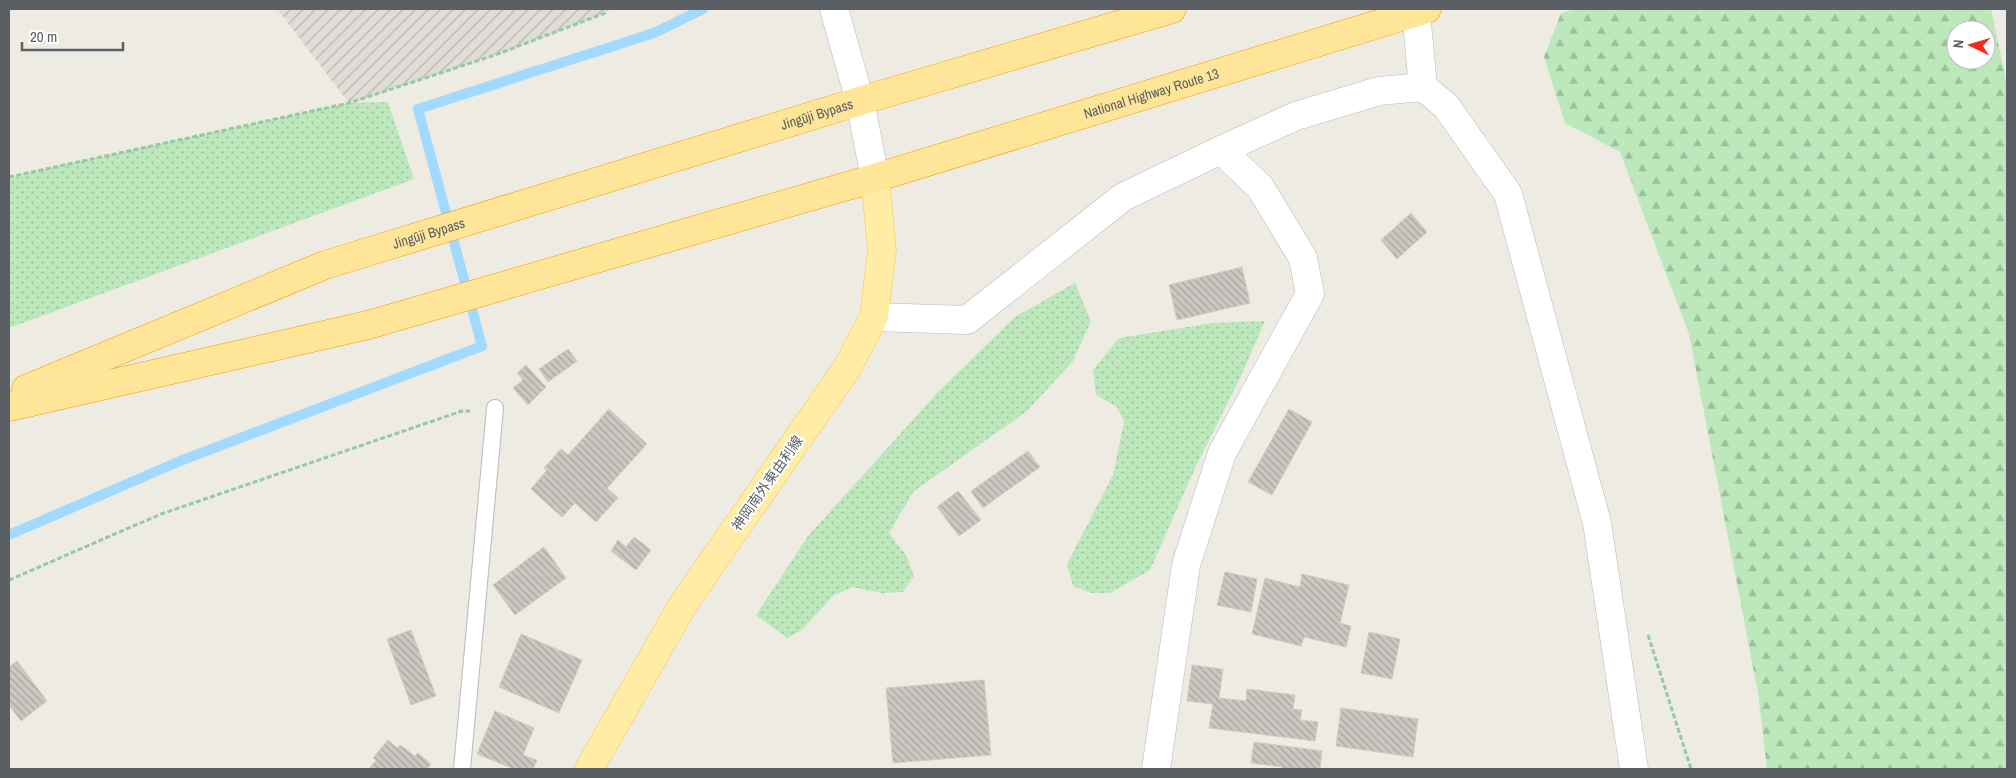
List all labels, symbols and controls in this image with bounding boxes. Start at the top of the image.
scale bar [22,20,124,52]
north arrow [1946,20,1996,70]
text: 20 m [30,26,57,47]
text: N [1949,39,1967,49]
street label: National Highway Route 13 [1081,64,1221,123]
street label: Jingūji Bypass [778,95,855,134]
street label: Jingūji Bypass [390,214,467,253]
street label: 神岡南外東由利線 [728,432,806,534]

